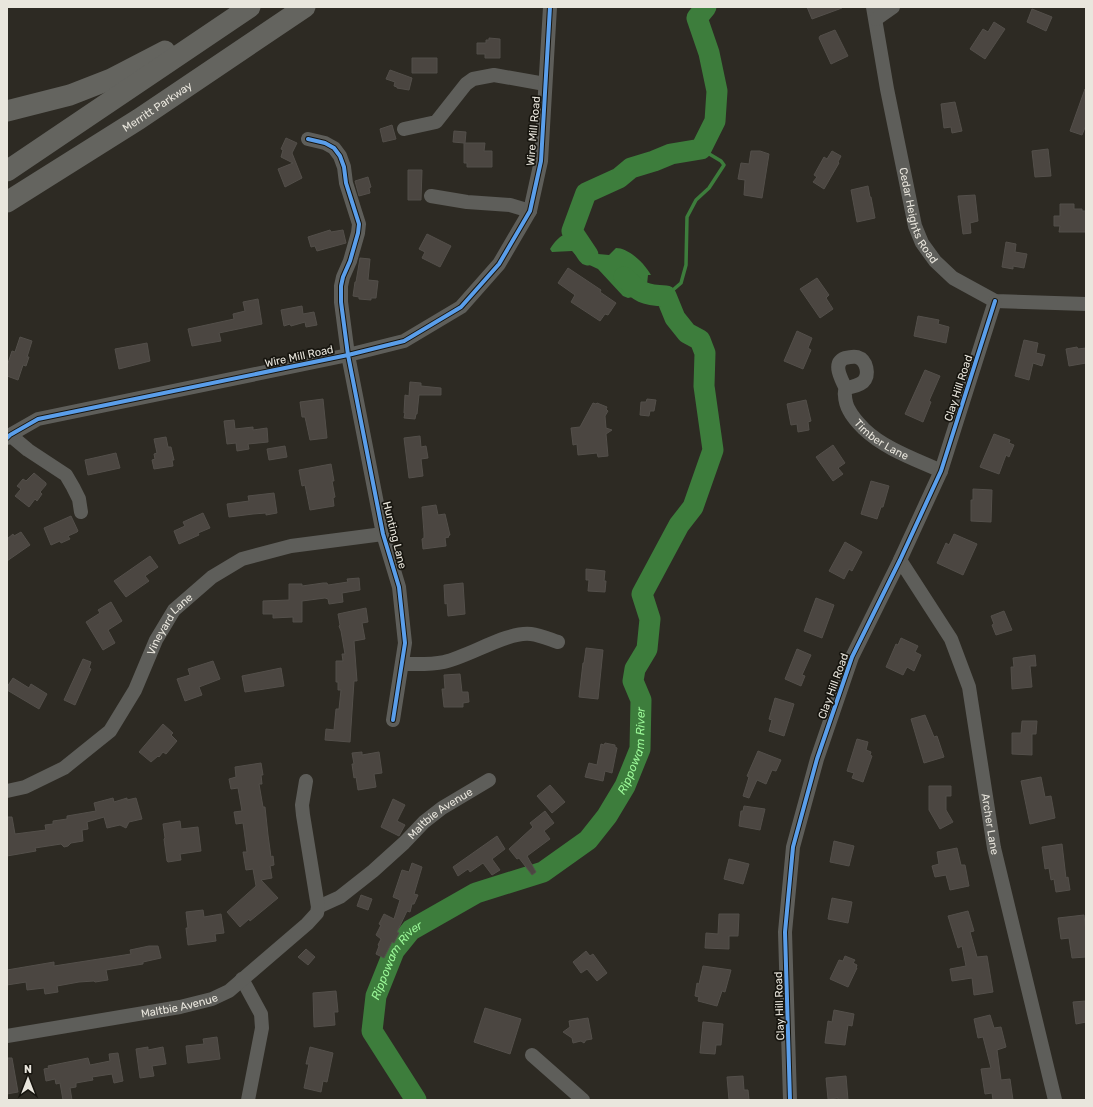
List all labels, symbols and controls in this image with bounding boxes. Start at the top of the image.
street label: Merritt Parkway [120,79,195,135]
street label: Wire Mill Road [524,96,543,166]
street label: Cedar Heights Road [896,166,941,266]
street label: Wire Mill Road [264,343,335,370]
street label: Clay Hill Road [942,353,975,423]
street label: Timber Lane [851,417,911,463]
street label: Hunting Lane [380,500,409,570]
street label: Vineyard Lane [144,591,195,657]
street label: Clay Hill Road [816,652,851,721]
water label: Rippowam River [615,706,648,797]
street label: Maltbie Avenue [405,785,475,842]
street label: Archer Lane [979,792,1001,856]
water label: Rippowam River [368,918,425,1002]
street label: Clay Hill Road [772,971,787,1041]
street label: Maltbie Avenue [140,991,220,1020]
north arrow [8,1059,48,1099]
text: N [24,1063,32,1076]

